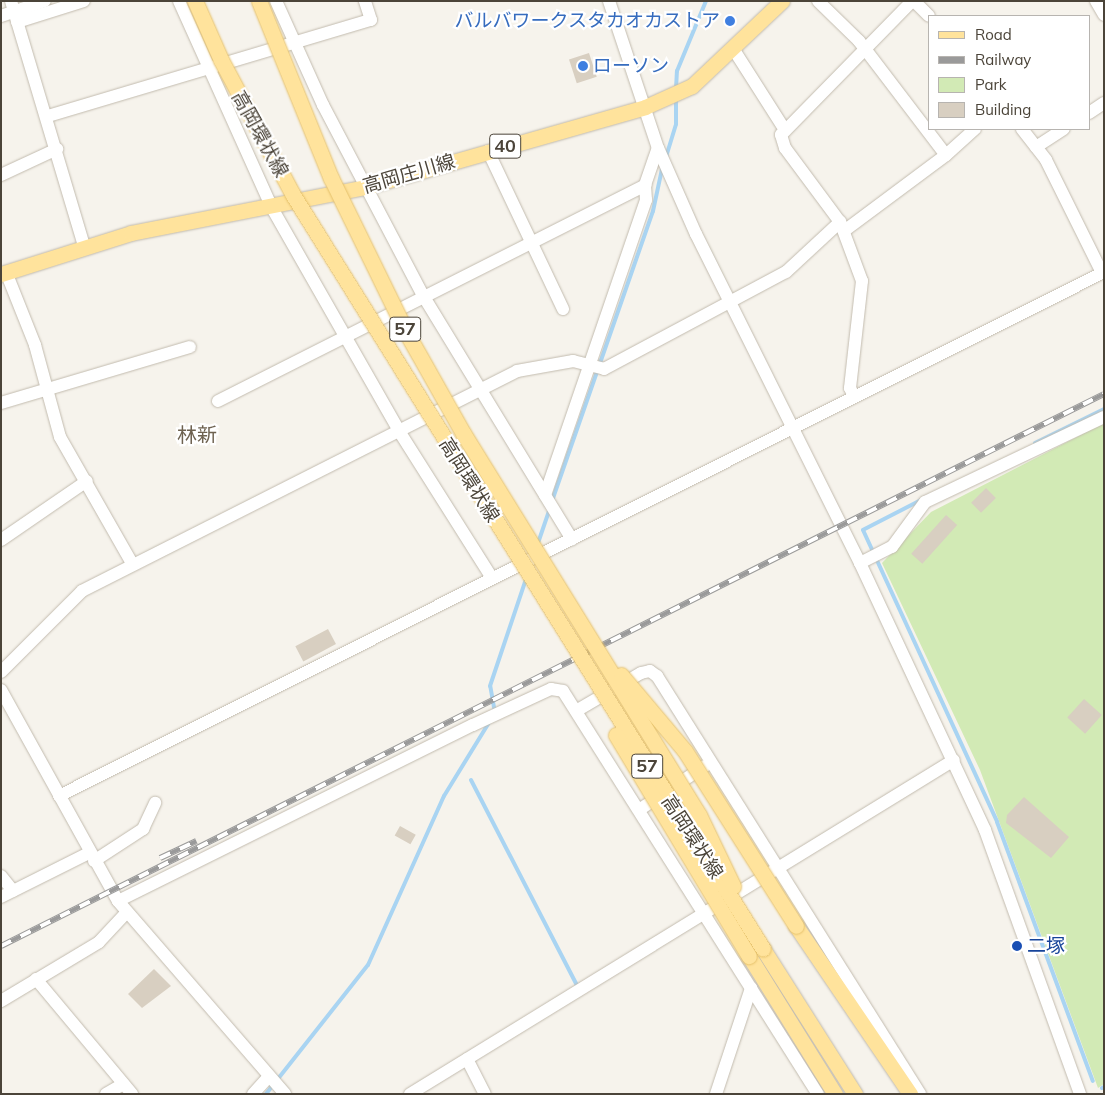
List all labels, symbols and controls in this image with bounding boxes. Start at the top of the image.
place label: バルバワークスタカオカストア [454,10,720,32]
marker: バルバワークスタカオカストア [724,15,736,27]
legend [928,15,1090,130]
text: Road [975,25,1012,44]
text: Railway [975,50,1031,69]
place label: ローソン [593,55,669,77]
marker: ローソン [577,60,589,72]
text: Park [975,75,1007,94]
street label: 高岡環状線 [227,87,293,181]
text: Building [975,100,1031,119]
road number: 40 [489,130,521,162]
street label: 高岡庄川線 [360,150,458,198]
road number: 57 [389,314,421,344]
district label: 林新 [177,422,217,446]
street label: 高岡環状線 [434,434,504,526]
road number: 57 [631,750,663,781]
street label: 高岡環状線 [657,791,727,883]
place label: 二塚 [1027,935,1065,957]
marker: 二塚 [1011,940,1023,952]

